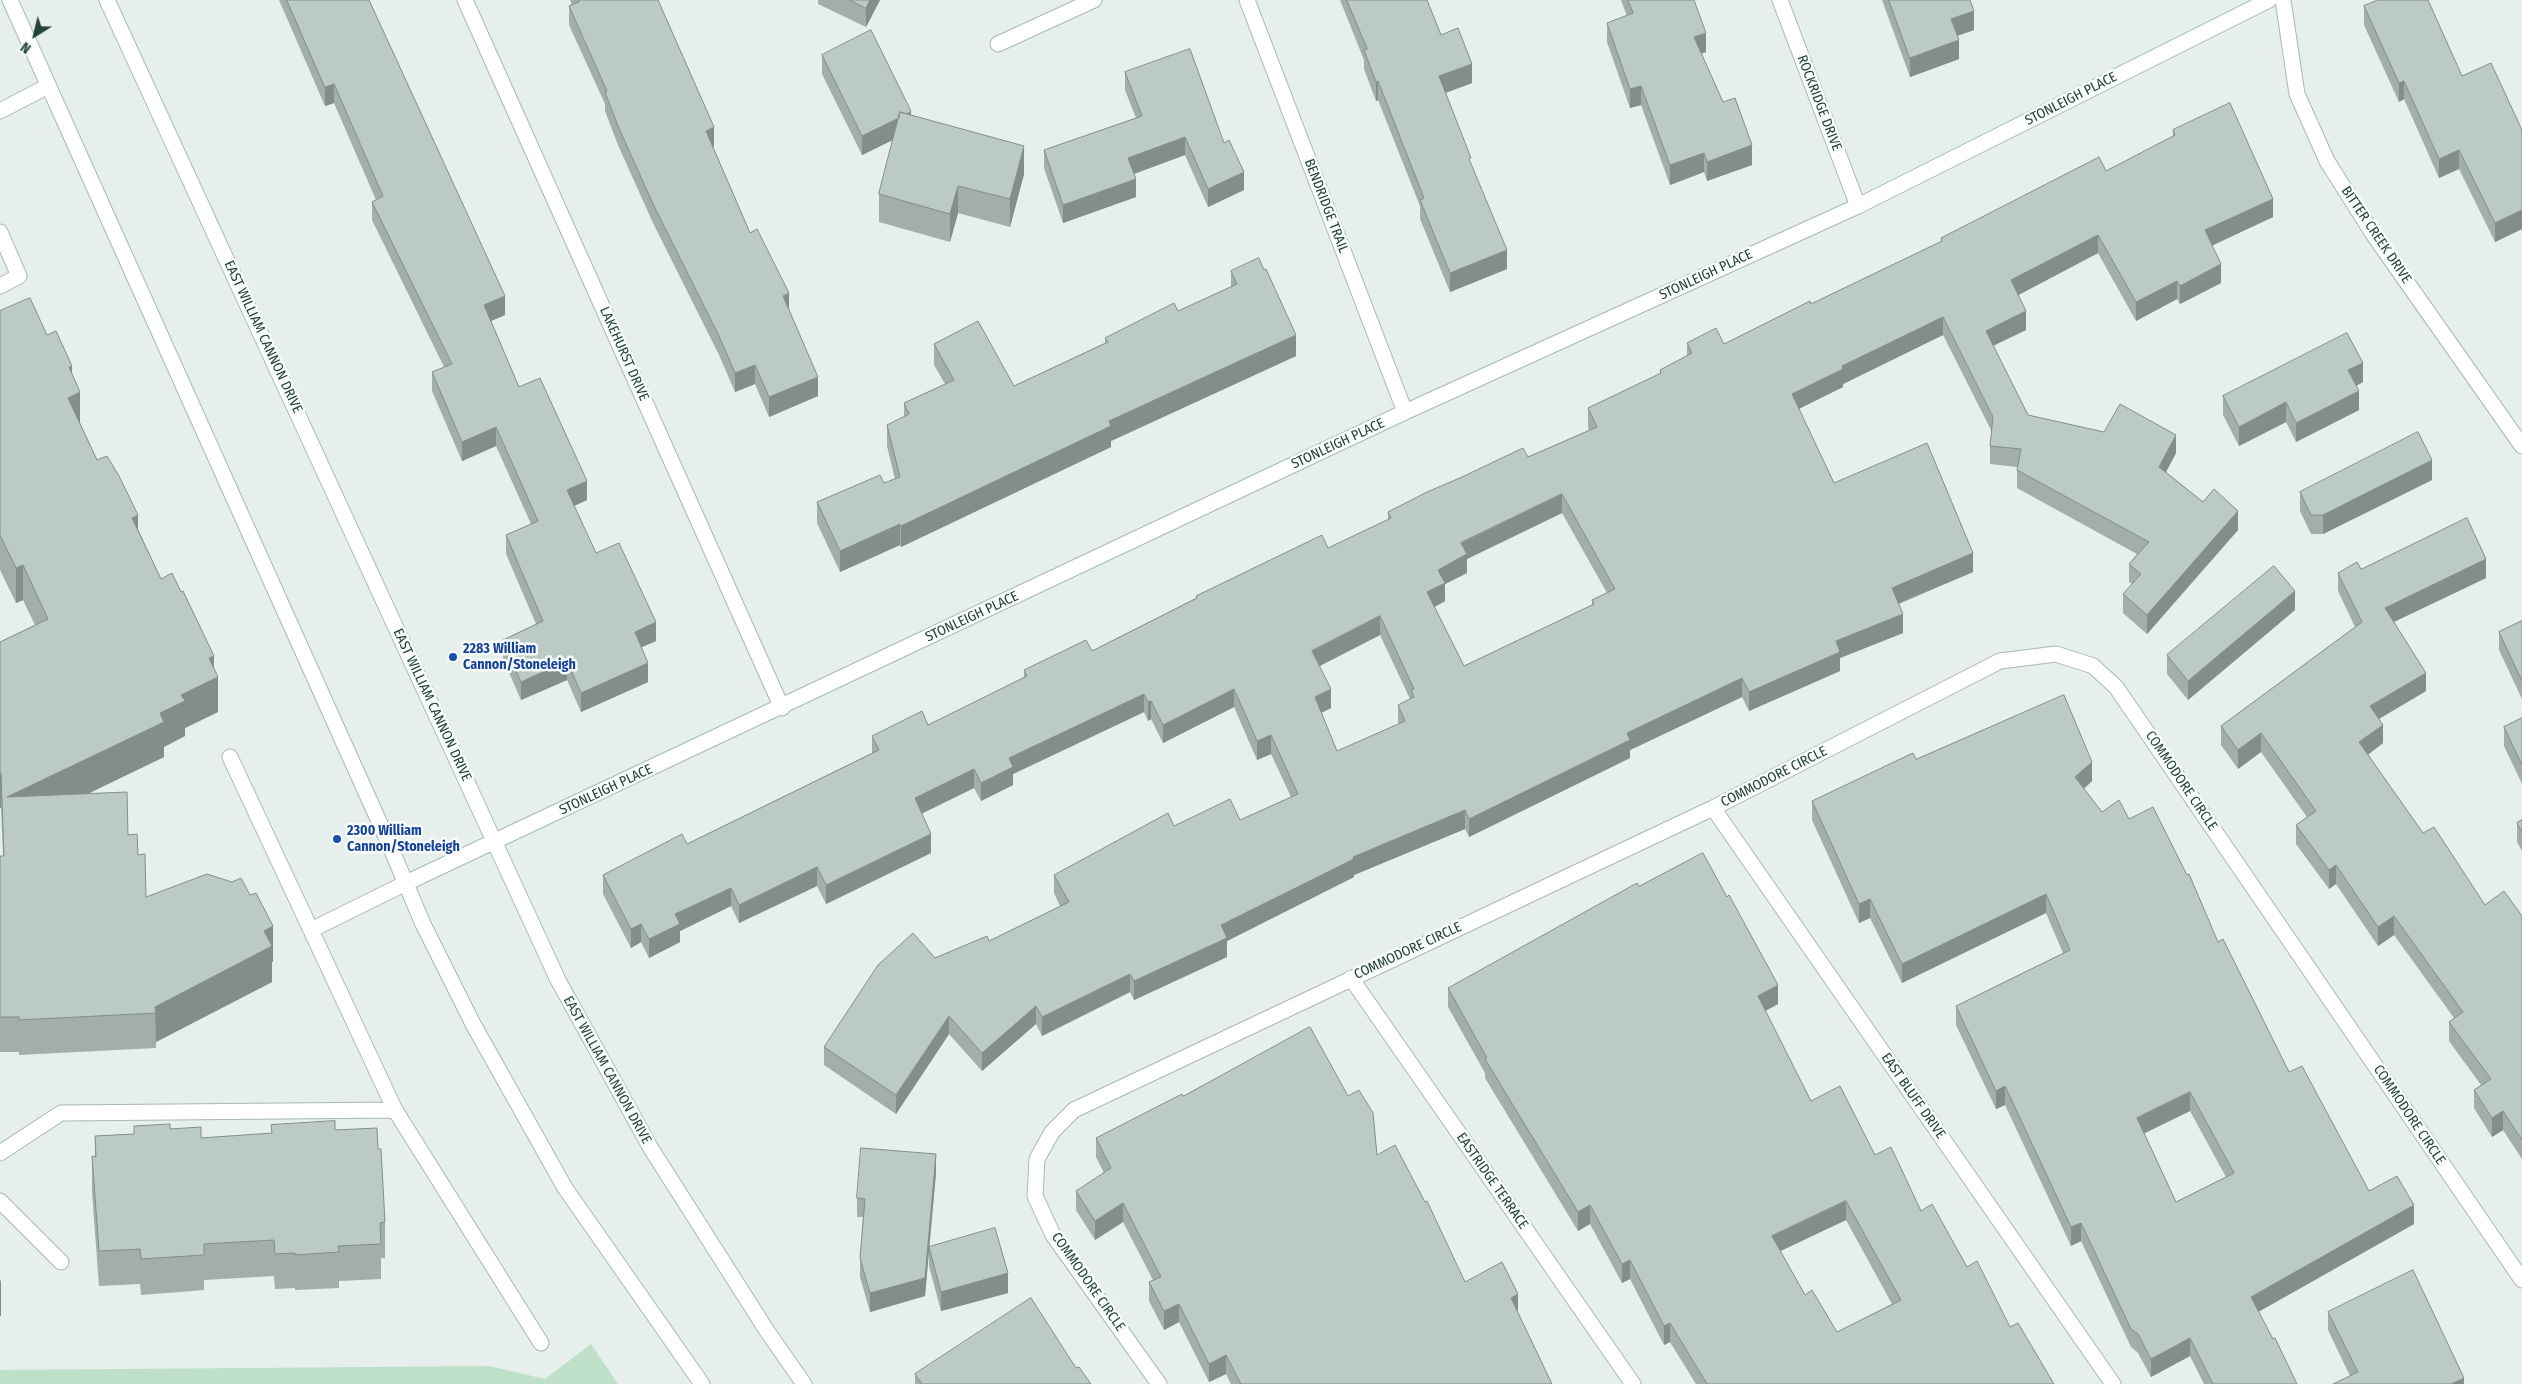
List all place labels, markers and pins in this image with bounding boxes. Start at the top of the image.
place label: 2283 William Cannon/Stoneleigh [463,641,576,674]
marker: 2283 William Cannon/Stoneleigh [447,651,459,663]
place label: 2300 William Cannon/Stoneleigh [347,823,460,856]
marker: 2300 William Cannon/Stoneleigh [331,833,343,845]

